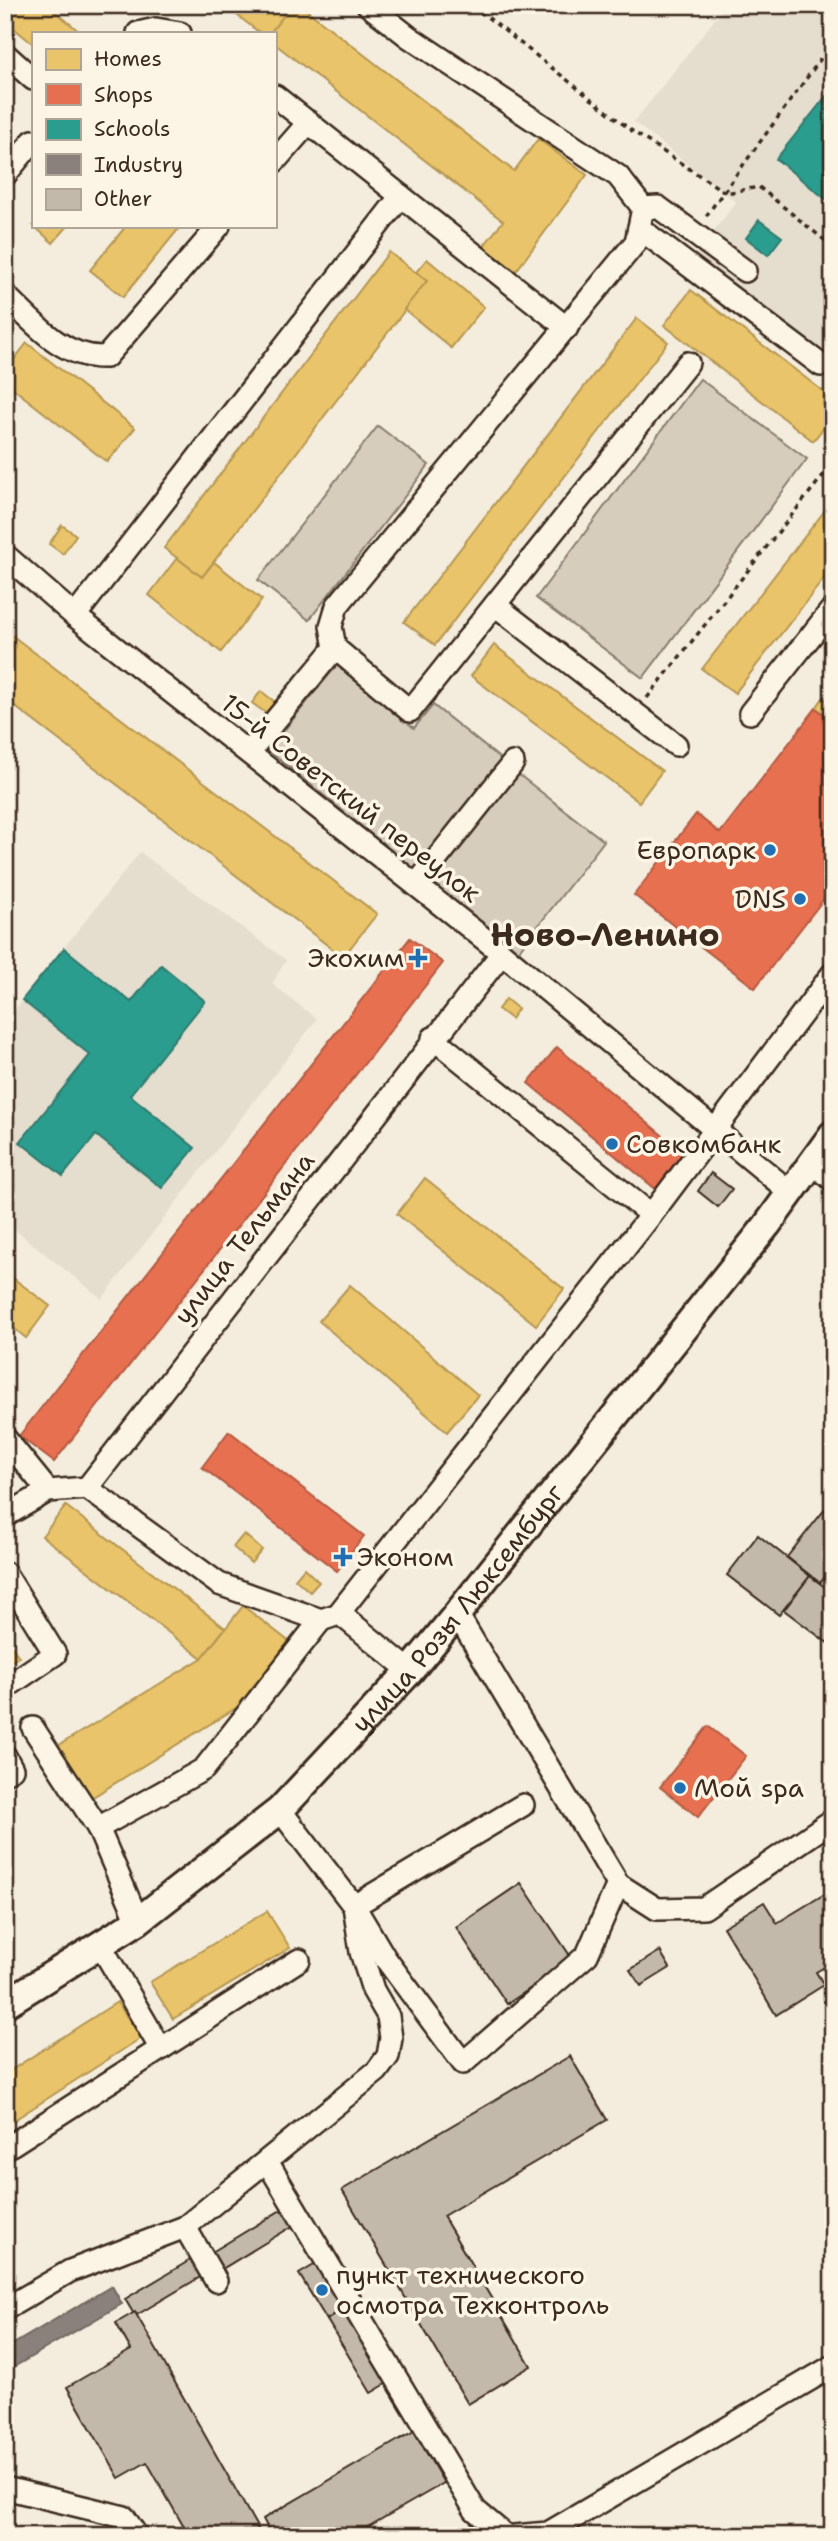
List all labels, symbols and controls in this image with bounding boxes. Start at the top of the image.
legend [32,32,276,228]
text: Homes [94,45,162,73]
text: Shops [94,81,153,109]
text: Schools [94,115,170,143]
text: Industry [94,151,183,179]
text: Other [94,185,152,213]
street label: 15-й Советский переулок [214,685,488,910]
place label: Европарк [636,832,756,867]
marker: Европарк [762,842,778,858]
place label: DNS [735,881,786,916]
marker: DNS [792,891,808,907]
district label: Ново-Ленино [490,912,720,957]
place label: Экохим [308,940,404,975]
marker: Экохим [410,950,426,966]
place label: Совкомбанк [626,1126,782,1161]
marker: Совкомбанк [604,1136,620,1152]
street label: улица Тельмана [165,1144,322,1331]
street label: улица Розы Люксембург [343,1476,572,1740]
place label: Эконом [357,1539,454,1574]
marker: Эконом [335,1549,351,1565]
place label: Мой spa [694,1770,804,1805]
marker: Мой spa [672,1780,688,1796]
place label: пункт технического осмотра Техконтроль [336,2257,609,2322]
marker: пункт технического осмотра Техконтроль [314,2282,330,2298]

